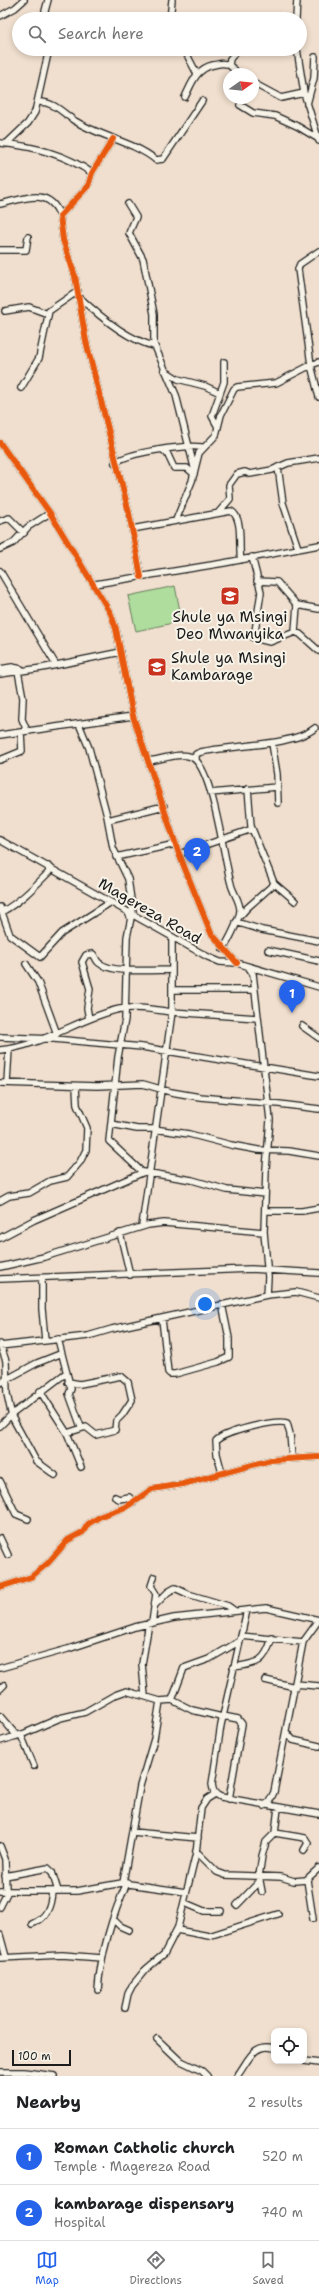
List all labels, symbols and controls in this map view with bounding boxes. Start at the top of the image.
search box [12,12,307,56]
icon: search [26,23,48,45]
text: Search here [58,24,144,44]
north arrow [223,68,259,104]
school or university icon: Shule ya Msingi Deo Mwanyika [219,585,241,607]
place label: Shule ya Msingi Deo Mwanyika [172,607,288,644]
place label: Shule ya Msingi Kambarage [171,648,286,685]
school or university icon: Shule ya Msingi Kambarage [146,656,168,678]
pin: 2 [184,838,210,871]
street label: Magereza Road [95,873,206,949]
pin: 1 [279,980,305,1013]
your location [195,1294,215,1314]
map controls [271,2028,307,2064]
button: locate [271,2028,307,2064]
scale bar [12,2048,71,2067]
text: 100 m [18,2049,51,2064]
text: Nearby [16,2091,81,2113]
text: 2 results [247,2094,303,2111]
text: Roman Catholic church [54,2138,235,2158]
text: 1 [26,2148,32,2165]
text: 520 m [262,2148,303,2165]
text: Temple · Magereza Road [54,2158,210,2175]
text: kambarage dispensary [54,2194,234,2214]
text: 2 [24,2204,34,2221]
text: 740 m [261,2204,303,2221]
text: Hospital [54,2214,105,2231]
tab: Map [35,2249,59,2288]
tab: Directions [129,2249,182,2288]
tab: Saved [252,2249,284,2288]

